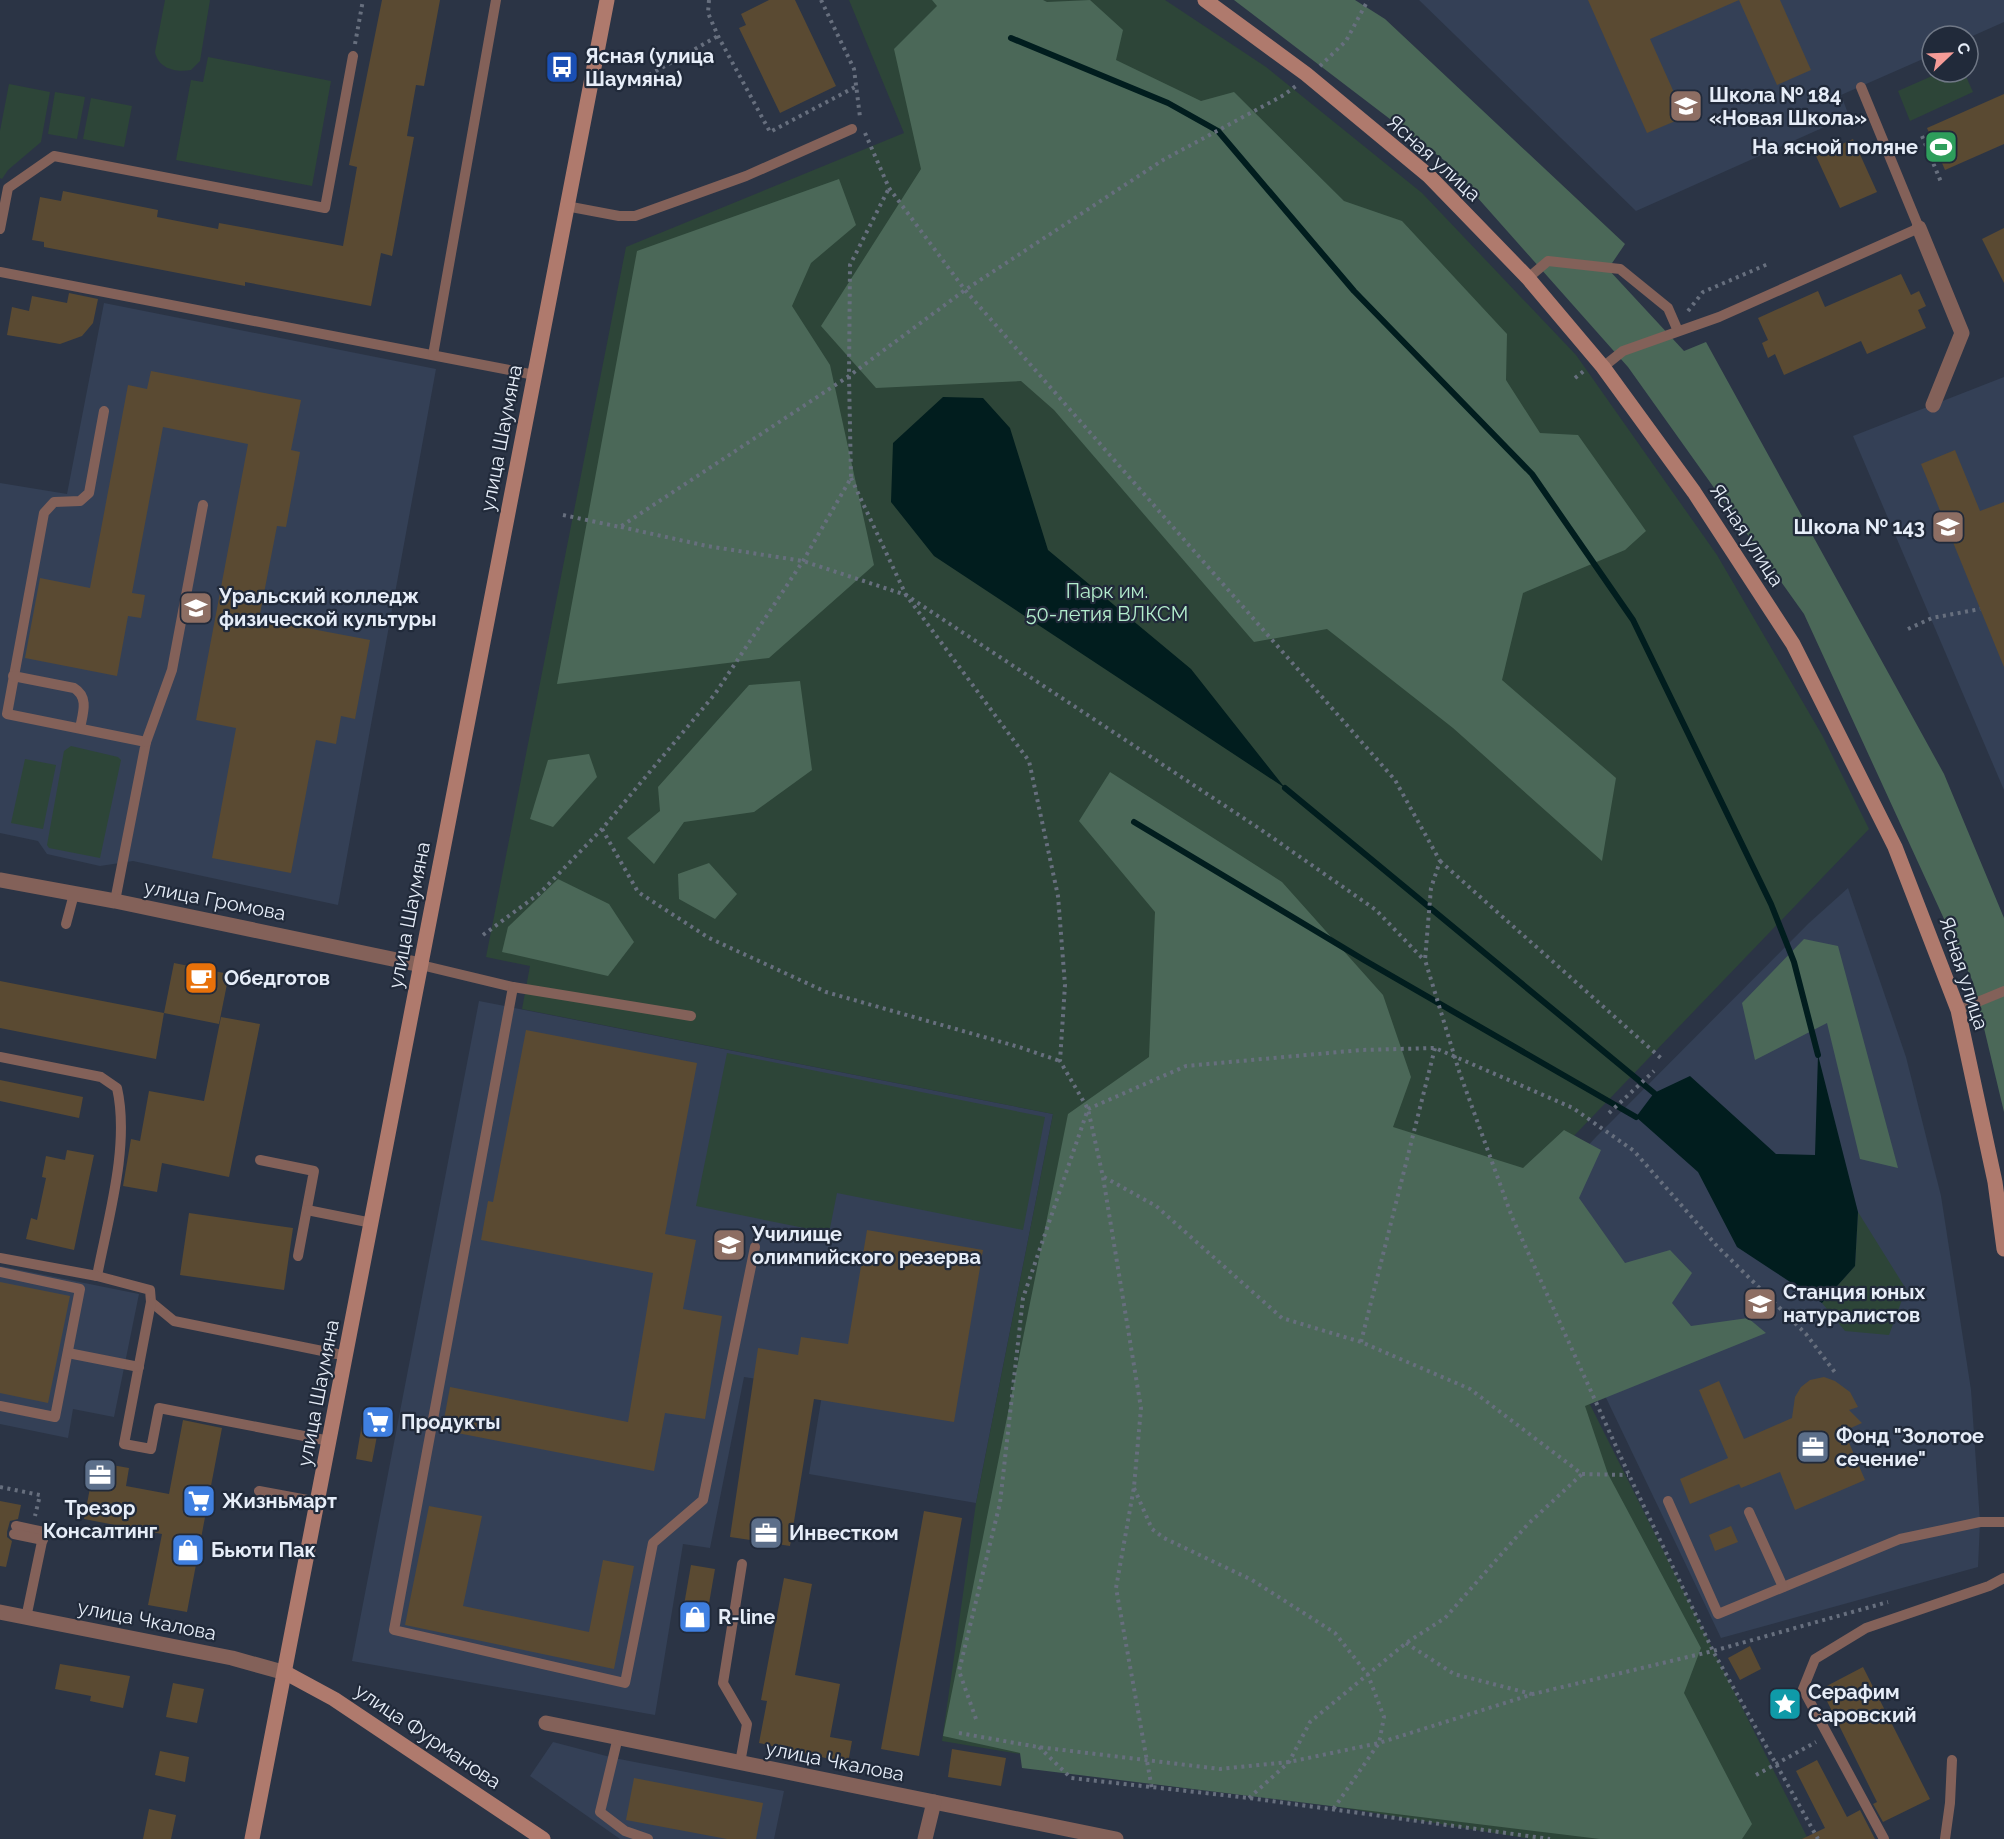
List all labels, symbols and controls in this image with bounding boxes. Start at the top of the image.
north arrow [1920,24,1980,84]
text: С [1952,40,1974,57]
place label: Ясная (улица Шаумяна) [585,44,714,91]
bus stop icon: Ясная (улица Шаумяна) [544,49,580,85]
place label: Школа № 184 «Новая Школа» [1709,83,1867,130]
school or university icon: Школа № 184 «Новая Школа» [1668,88,1704,124]
street label: Ясная улица [1382,110,1486,206]
sports icon: На ясной поляне [1923,129,1959,165]
place label: На ясной поляне [1752,135,1918,159]
street label: улица Шаумяна [475,363,527,513]
street label: Ясная улица [1705,479,1789,591]
school or university icon: Школа № 143 [1930,509,1966,545]
place label: Школа № 143 [1794,515,1925,539]
park label: Парк им. 50-летия ВЛКСМ [1026,579,1188,626]
place label: Уральский колледж физической культуры [218,584,436,631]
school or university icon: Уральский колледж физической культуры [178,590,214,626]
street label: улица Шаумяна [383,840,435,990]
street label: улица Громова [142,875,288,925]
street label: Ясная улица [1934,913,1994,1033]
cafe icon: Обедготов [183,960,219,996]
place label: Обедготов [224,966,330,990]
place label: Училище олимпийского резерва [751,1222,981,1269]
school or university icon: Училище олимпийского резерва [711,1227,747,1263]
place label: Станция юных натуралистов [1783,1280,1925,1327]
school or university icon: Станция юных натуралистов [1742,1286,1778,1322]
street label: улица Шаумяна [292,1318,344,1468]
supermarket icon: Продукты [360,1404,396,1440]
place label: Продукты [401,1410,501,1434]
place label: Фонд "Золотое сечение" [1836,1424,1984,1471]
office icon: Фонд "Золотое сечение" [1795,1429,1831,1465]
office icon: Трезор Консалтинг [82,1457,118,1493]
supermarket icon: Жизньмарт [181,1483,217,1519]
place label: Жизньмарт [222,1489,337,1513]
place label: Трезор Консалтинг [43,1496,158,1543]
office icon: Инвестком [748,1515,784,1551]
place label: Инвестком [789,1521,899,1545]
shop icon: Бьюти Пак [170,1532,206,1568]
place label: Бьюти Пак [211,1538,316,1562]
street label: улица Чкалова [76,1595,218,1645]
shop icon: R-line [677,1599,713,1635]
place label: R-line [718,1605,775,1629]
street label: улица Фурманова [350,1678,506,1794]
place label: Серафим Саровский [1808,1680,1917,1727]
place icon: Серафим Саровский [1767,1686,1803,1722]
street label: улица Чкалова [764,1736,906,1786]

